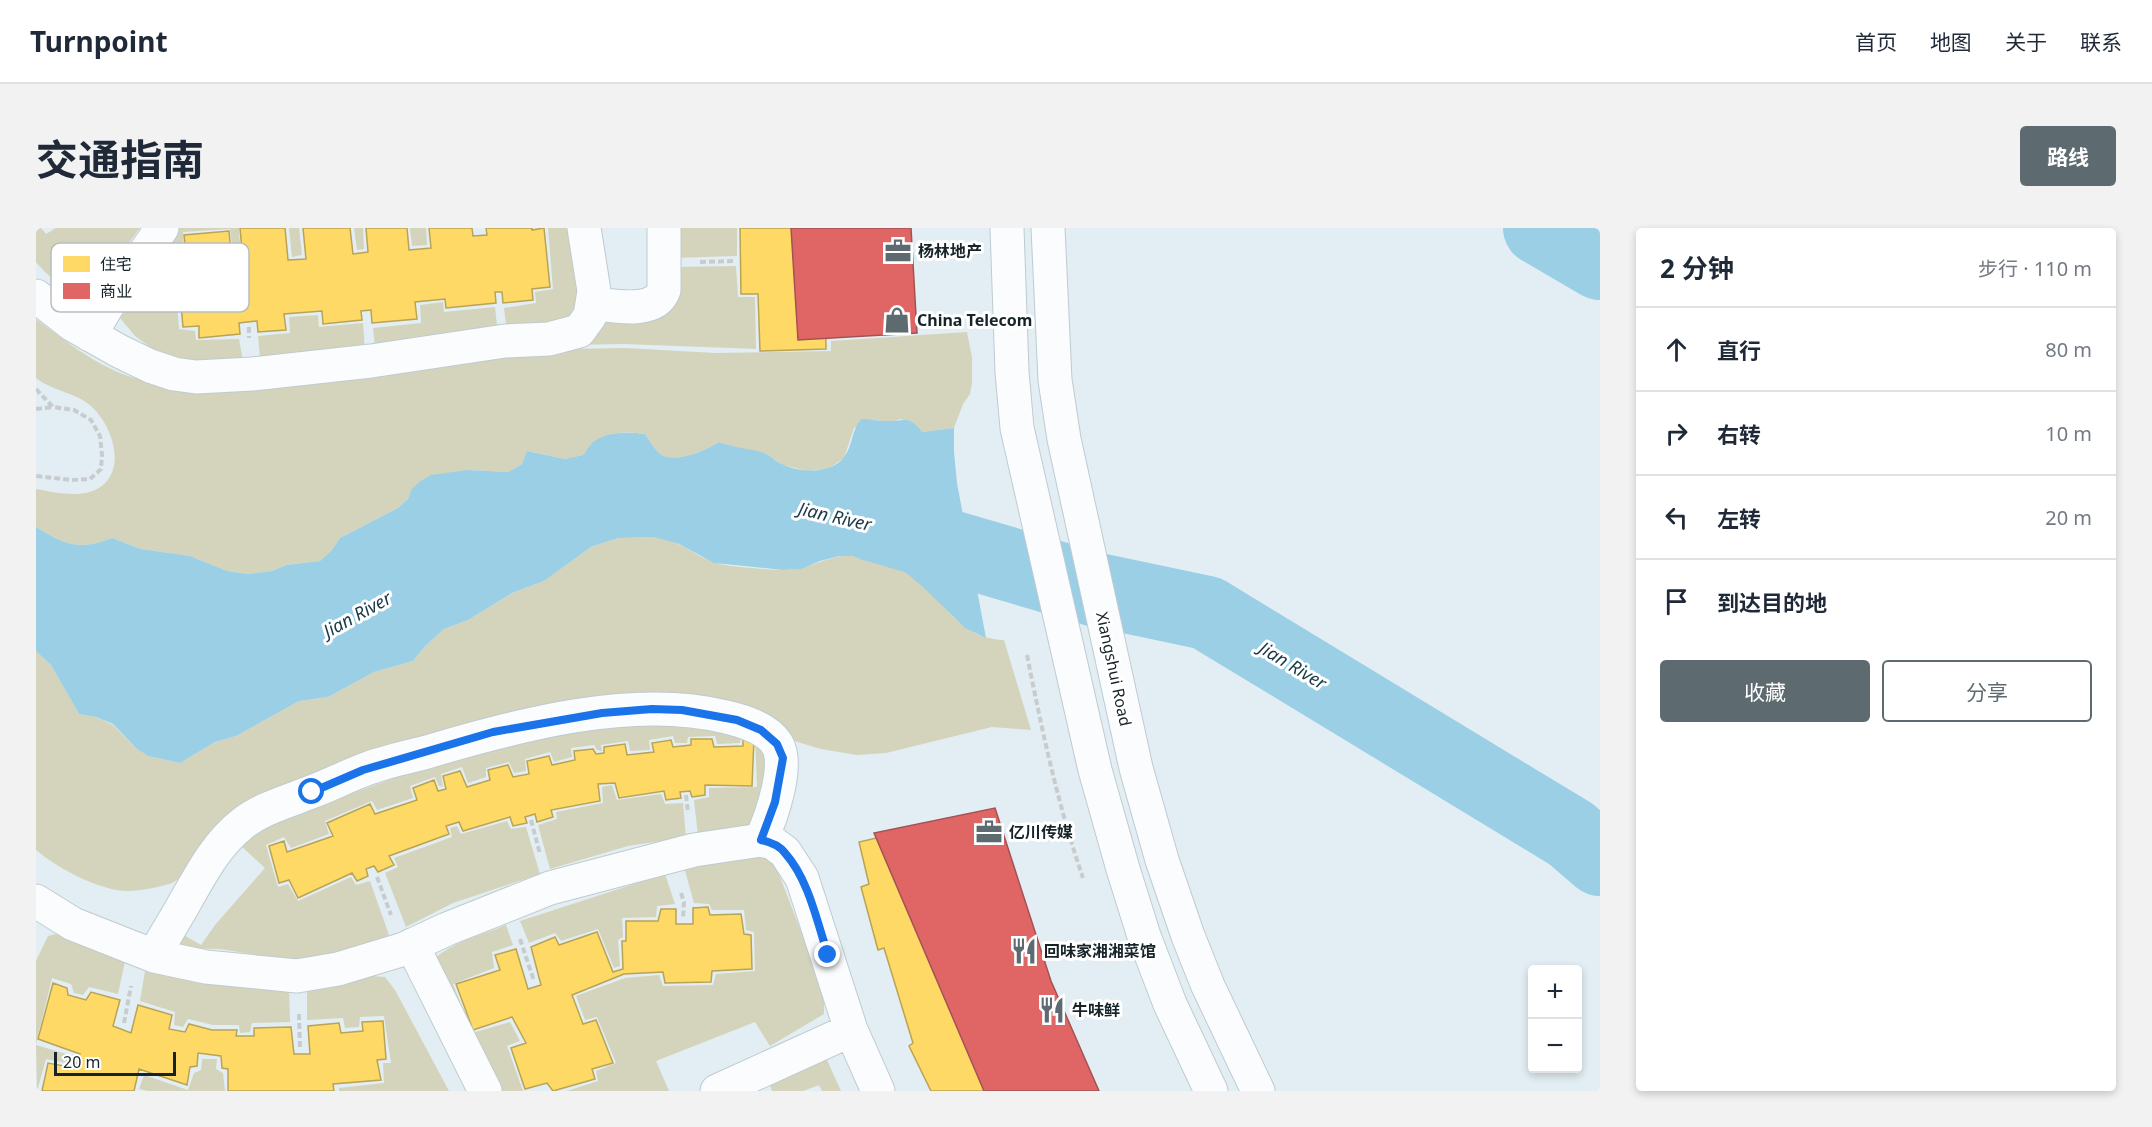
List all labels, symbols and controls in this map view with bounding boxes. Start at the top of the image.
text: Turnpoint [30,22,168,60]
text: 首页 [1855,28,1897,56]
text: 地图 [1930,28,1972,56]
text: 关于 [2005,28,2047,56]
text: 联系 [2080,28,2122,56]
button: 路线 [2020,126,2116,186]
text: 交通指南 [36,130,204,187]
office icon: 杨林地产 [883,236,913,266]
place label: 杨林地产 [918,240,982,262]
legend [51,243,249,312]
text: 2 分钟 [1660,250,1734,286]
text: 住宅 [100,253,132,275]
text: 步行 · 110 m [1978,255,2092,282]
text: 商业 [100,280,132,302]
shop icon: China Telecom [882,305,912,335]
place label: China Telecom [917,309,1032,331]
icon: ahead [1660,333,1693,366]
text: 直行 [1717,335,1761,365]
text: 80 m [2045,336,2092,363]
icon: right [1660,417,1693,450]
text: 右转 [1717,419,1761,449]
text: 10 m [2045,420,2092,447]
water label: Jian River [793,495,875,536]
icon: left [1660,501,1693,534]
text: 左转 [1717,503,1761,533]
text: 20 m [2045,504,2092,531]
water label: Jian River [316,585,396,644]
icon: arrive [1660,585,1693,618]
text: 到达目的地 [1717,587,1827,617]
street label: Xiangshui Road [1091,610,1137,728]
water label: Jian River [1252,634,1332,695]
button: 收藏 [1660,660,1870,722]
button: 分享 [1882,660,2092,722]
route start [298,778,324,804]
office icon: 亿川传媒 [974,817,1004,847]
place label: 亿川传媒 [1009,821,1073,843]
restaurant icon: 回味家湘湘菜馆 [1009,936,1039,966]
place label: 回味家湘湘菜馆 [1044,940,1156,962]
route end [814,941,840,967]
map controls [1528,965,1582,1073]
button: + [1528,965,1582,1019]
restaurant icon: 牛味鲜 [1037,995,1067,1025]
place label: 牛味鲜 [1072,999,1120,1021]
button: − [1528,1019,1582,1073]
scale bar [54,1049,176,1076]
text: 20 m [63,1051,100,1073]

